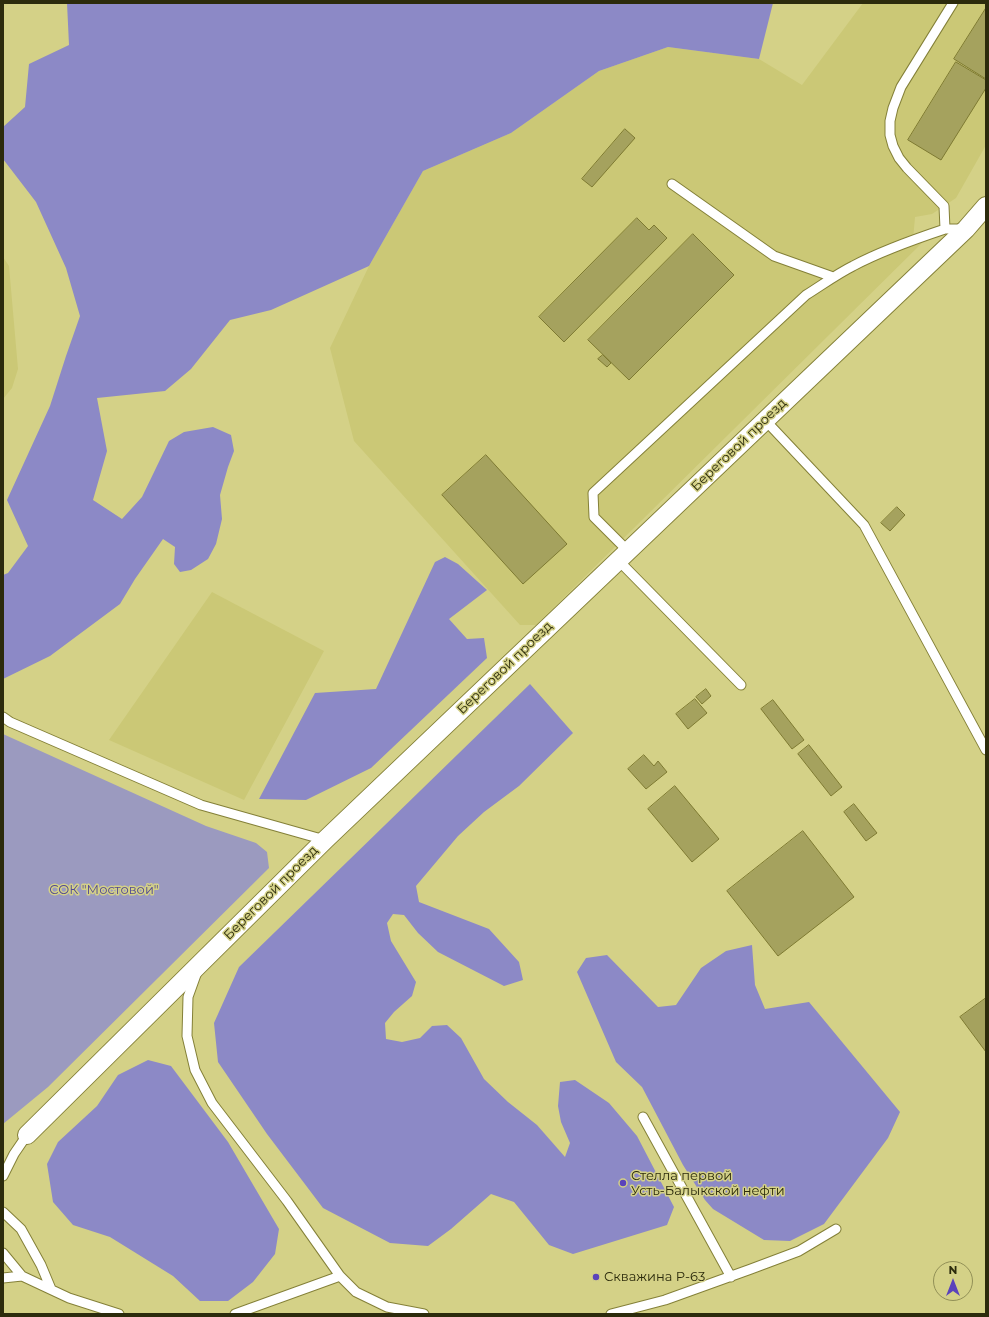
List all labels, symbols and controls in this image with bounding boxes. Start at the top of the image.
street label: Береговой проезд [688,395,790,495]
street label: Береговой проезд [454,618,556,718]
street label: Береговой проезд [221,843,321,943]
park label: СОК "Мостовой" [49,882,159,898]
place label: Стелла первой Усть-Балыкской нефти [631,1168,785,1199]
marker: Стелла первой Усть-Балыкской нефти [618,1178,628,1188]
north arrow [933,1261,973,1301]
text: N [949,1263,957,1277]
place label: Скважина Р-63 [604,1269,705,1285]
marker: Скважина Р-63 [591,1272,601,1282]

